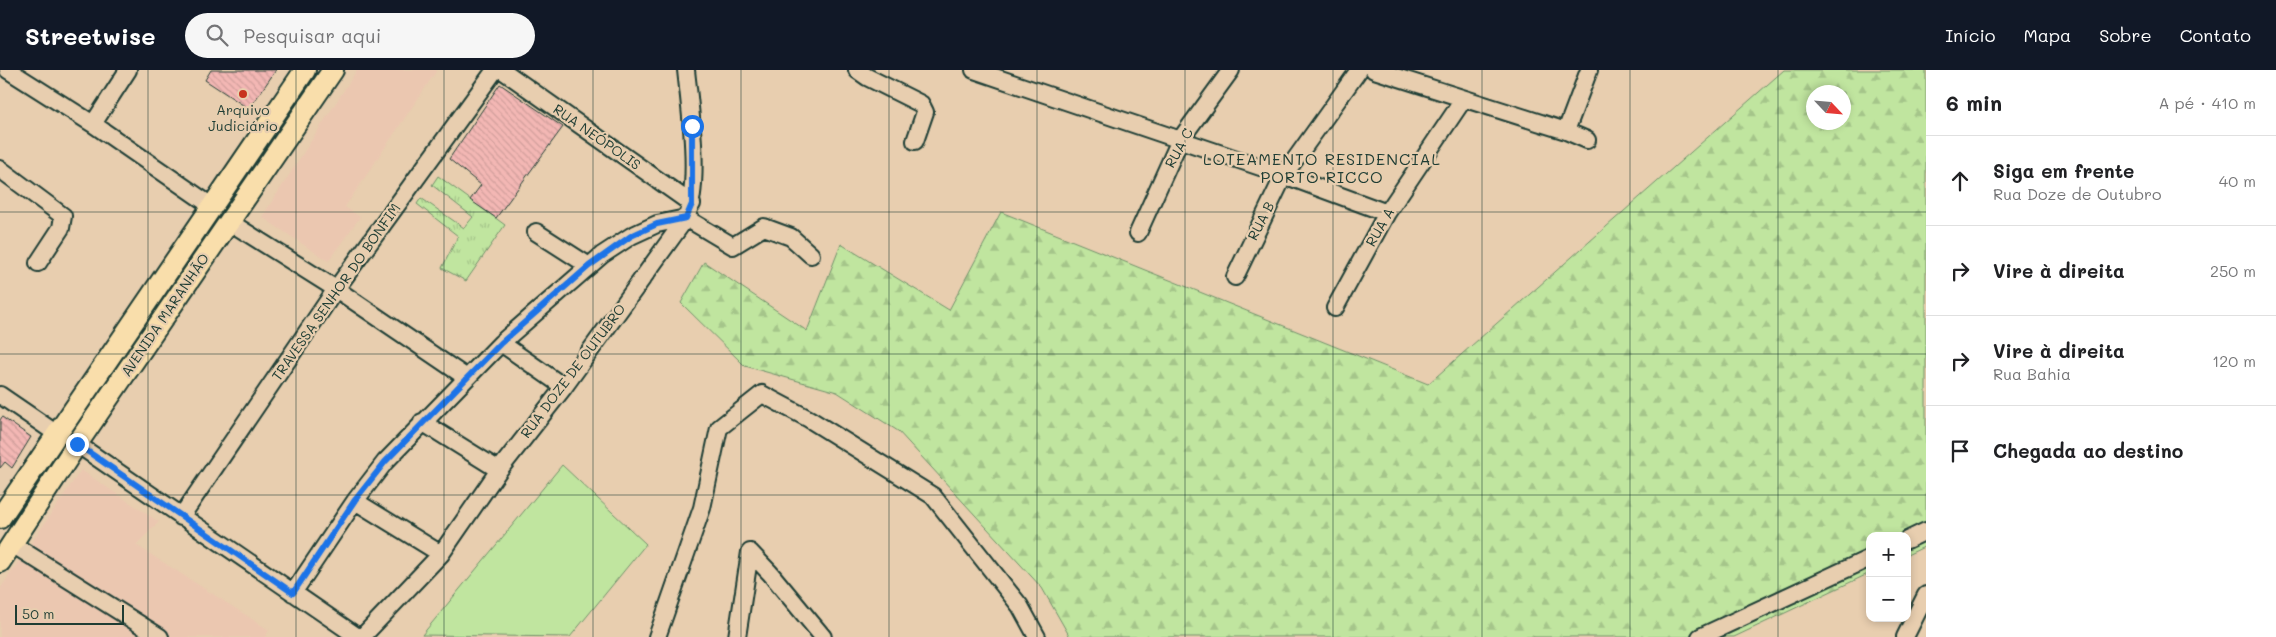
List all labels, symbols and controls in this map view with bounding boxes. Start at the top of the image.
search box [185,13,535,58]
text: Streetwise [25,20,155,51]
icon: search [203,21,231,49]
text: Pesquisar aqui [243,23,381,48]
text: Início [1945,23,1995,47]
text: Mapa [2023,23,2071,47]
text: Sobre [2099,23,2152,47]
text: Contato [2180,23,2251,47]
north arrow [1806,85,1851,130]
marker: Arquivo Judiciário [237,88,249,100]
text: 6 min [1946,89,2002,116]
text: A pé · 410 m [2159,92,2256,113]
street label: RUA NEÓPOLIS [550,99,645,174]
place label: Arquivo Judiciário [208,100,278,135]
route start [681,115,704,138]
street label: RUA C [1160,125,1197,171]
district label: LOTEAMENTO RESIDENCIAL PORTO RICCO [1203,148,1441,187]
text: Siga em frente [1993,158,2134,183]
icon: ahead [1946,167,1974,195]
text: 40 m [2219,170,2256,191]
text: Rua Doze de Outubro [1993,183,2162,204]
street label: RUA B [1243,198,1278,243]
street label: TRAVESSA SENHOR DO BONFIM [267,199,404,384]
street label: RUA A [1361,204,1398,250]
street label: AVENIDA MARANHÃO [116,249,213,380]
icon: right [1946,257,1974,285]
text: Vire à direita [1993,258,2125,283]
text: 250 m [2210,260,2256,281]
street label: RUA DOZE DE OUTUBRO [516,300,629,442]
text: Vire à direita [1993,338,2125,363]
icon: right [1946,347,1974,375]
text: 120 m [2212,350,2256,371]
text: Rua Bahia [1993,363,2071,384]
route end [66,433,89,456]
icon: arrive [1946,437,1974,465]
text: Chegada ao destino [1993,438,2183,463]
map controls [1866,532,1911,622]
button: + [1866,532,1911,577]
button: − [1866,577,1911,622]
scale bar [15,602,124,625]
text: 50 m [22,604,54,623]

